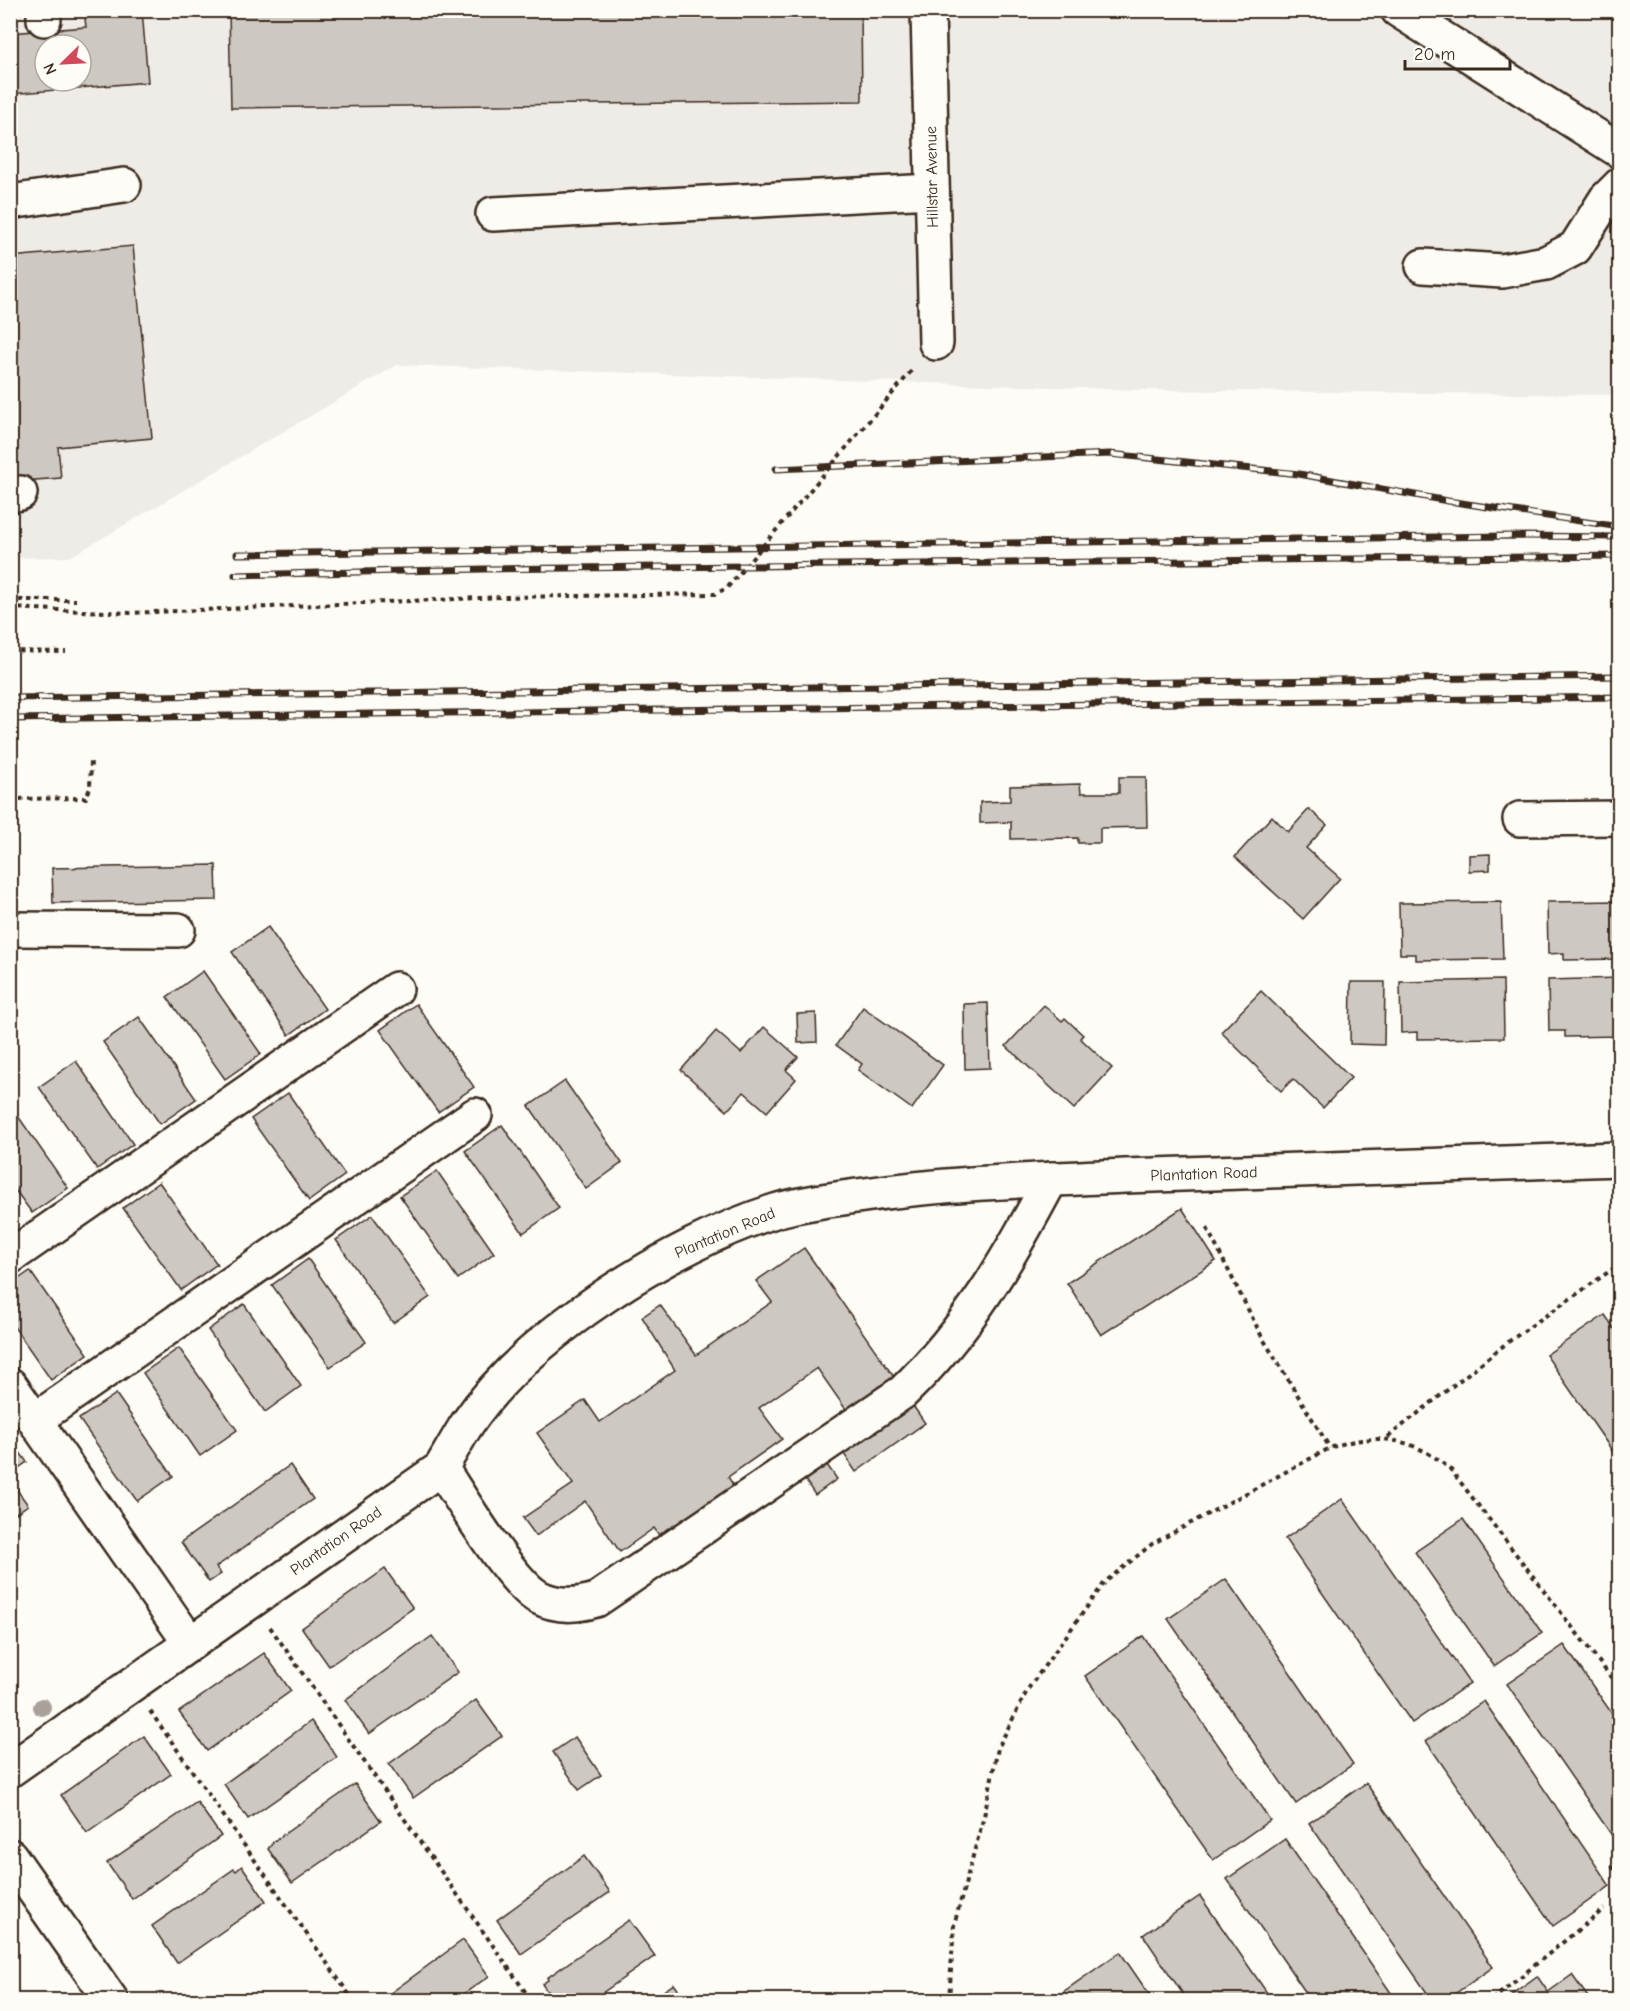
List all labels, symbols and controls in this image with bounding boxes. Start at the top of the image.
north arrow [33,33,93,93]
scale bar [1405,33,1510,71]
text: 20 m [1414,44,1455,65]
text: N [40,60,61,77]
street label: Hillstar Avenue [922,126,942,228]
street label: Plantation Road [1150,1163,1258,1185]
street label: Plantation Road [672,1204,778,1262]
street label: Plantation Road [287,1503,385,1579]

